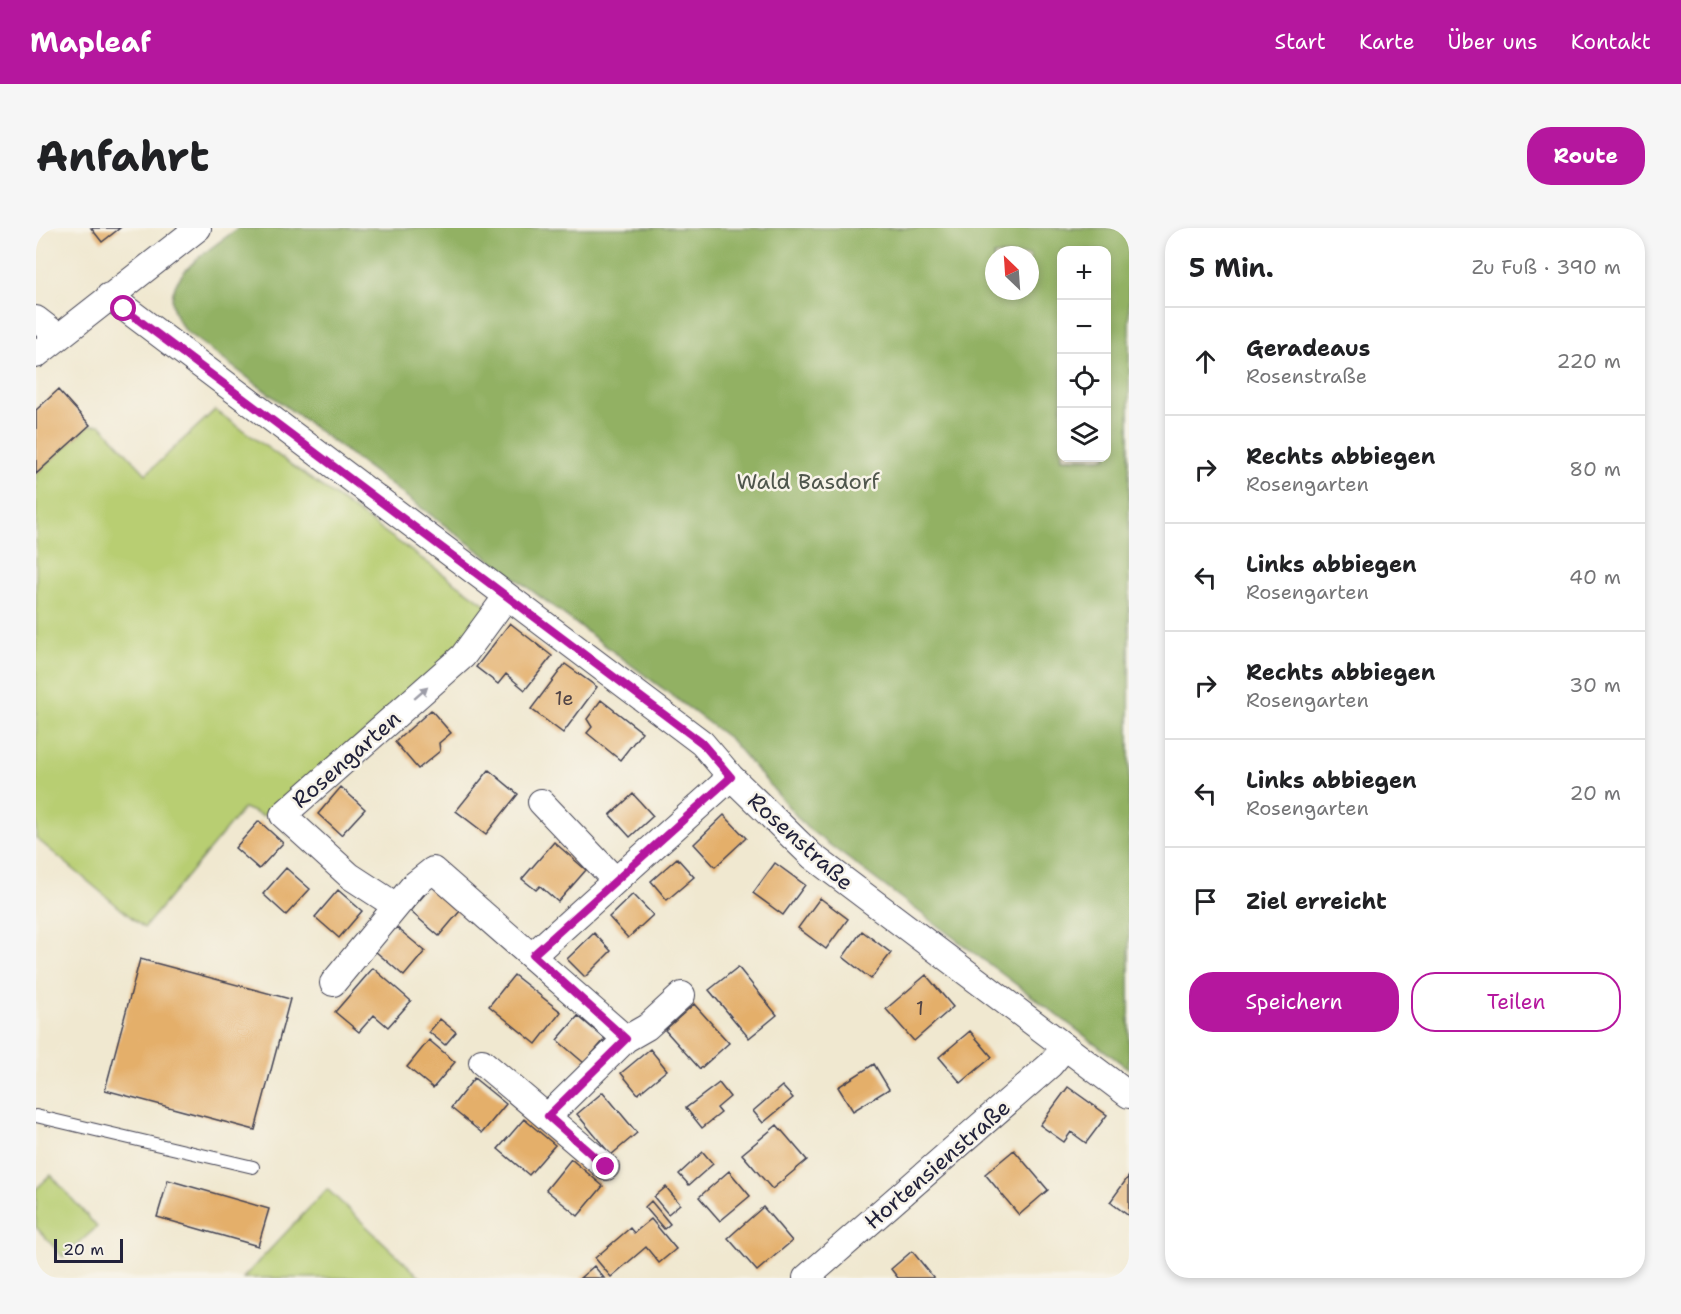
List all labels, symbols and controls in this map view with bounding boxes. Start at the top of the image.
text: Mapleaf [30,23,151,61]
text: Start [1275,28,1326,56]
text: Karte [1359,28,1415,56]
text: Über uns [1448,28,1538,56]
text: Kontakt [1571,28,1651,56]
button: Route [1527,127,1645,185]
text: Anfahrt [36,128,209,184]
north arrow [985,246,1039,300]
map controls [1057,246,1111,462]
button: + [1057,246,1111,300]
text: 5 Min. [1189,250,1274,285]
text: Zu Fuß · 390 m [1472,254,1621,280]
route start [110,295,136,321]
button: − [1057,300,1111,354]
text: Geradeaus [1246,334,1370,363]
icon: ahead [1189,345,1222,378]
text: 220 m [1557,348,1621,374]
button: locate [1057,354,1111,408]
text: Rosenstraße [1246,363,1367,389]
button: layers [1057,408,1111,462]
text: Rechts abbiegen [1246,442,1435,471]
icon: right [1189,453,1222,486]
text: 80 m [1569,456,1621,482]
park label: Wald Basdorf [736,467,881,496]
text: Rosengarten [1246,471,1369,497]
text: Links abbiegen [1246,550,1417,579]
icon: left [1189,561,1222,594]
text: 40 m [1569,564,1621,590]
text: Rosengarten [1246,579,1369,605]
text: Rechts abbiegen [1246,658,1435,687]
icon: right [1189,669,1222,702]
text: 30 m [1569,672,1621,698]
house number: 1e [555,685,574,711]
one-way arrow [413,687,428,700]
text: Rosengarten [1246,687,1369,713]
street label: Rosengarten [286,704,407,815]
text: Links abbiegen [1246,766,1417,795]
icon: left [1189,777,1222,810]
text: 20 m [1570,780,1621,806]
street label: Rosenstraße [742,786,860,897]
text: Rosengarten [1246,795,1369,821]
icon: arrive [1189,885,1222,918]
text: Ziel erreicht [1246,887,1387,916]
button: Speichern [1189,972,1399,1032]
button: Teilen [1411,972,1621,1032]
house number: 1 [916,995,924,1021]
street label: Hortensienstraße [858,1093,1016,1236]
route end [592,1153,618,1179]
scale bar [54,1236,123,1264]
text: 20 m [63,1239,104,1260]

